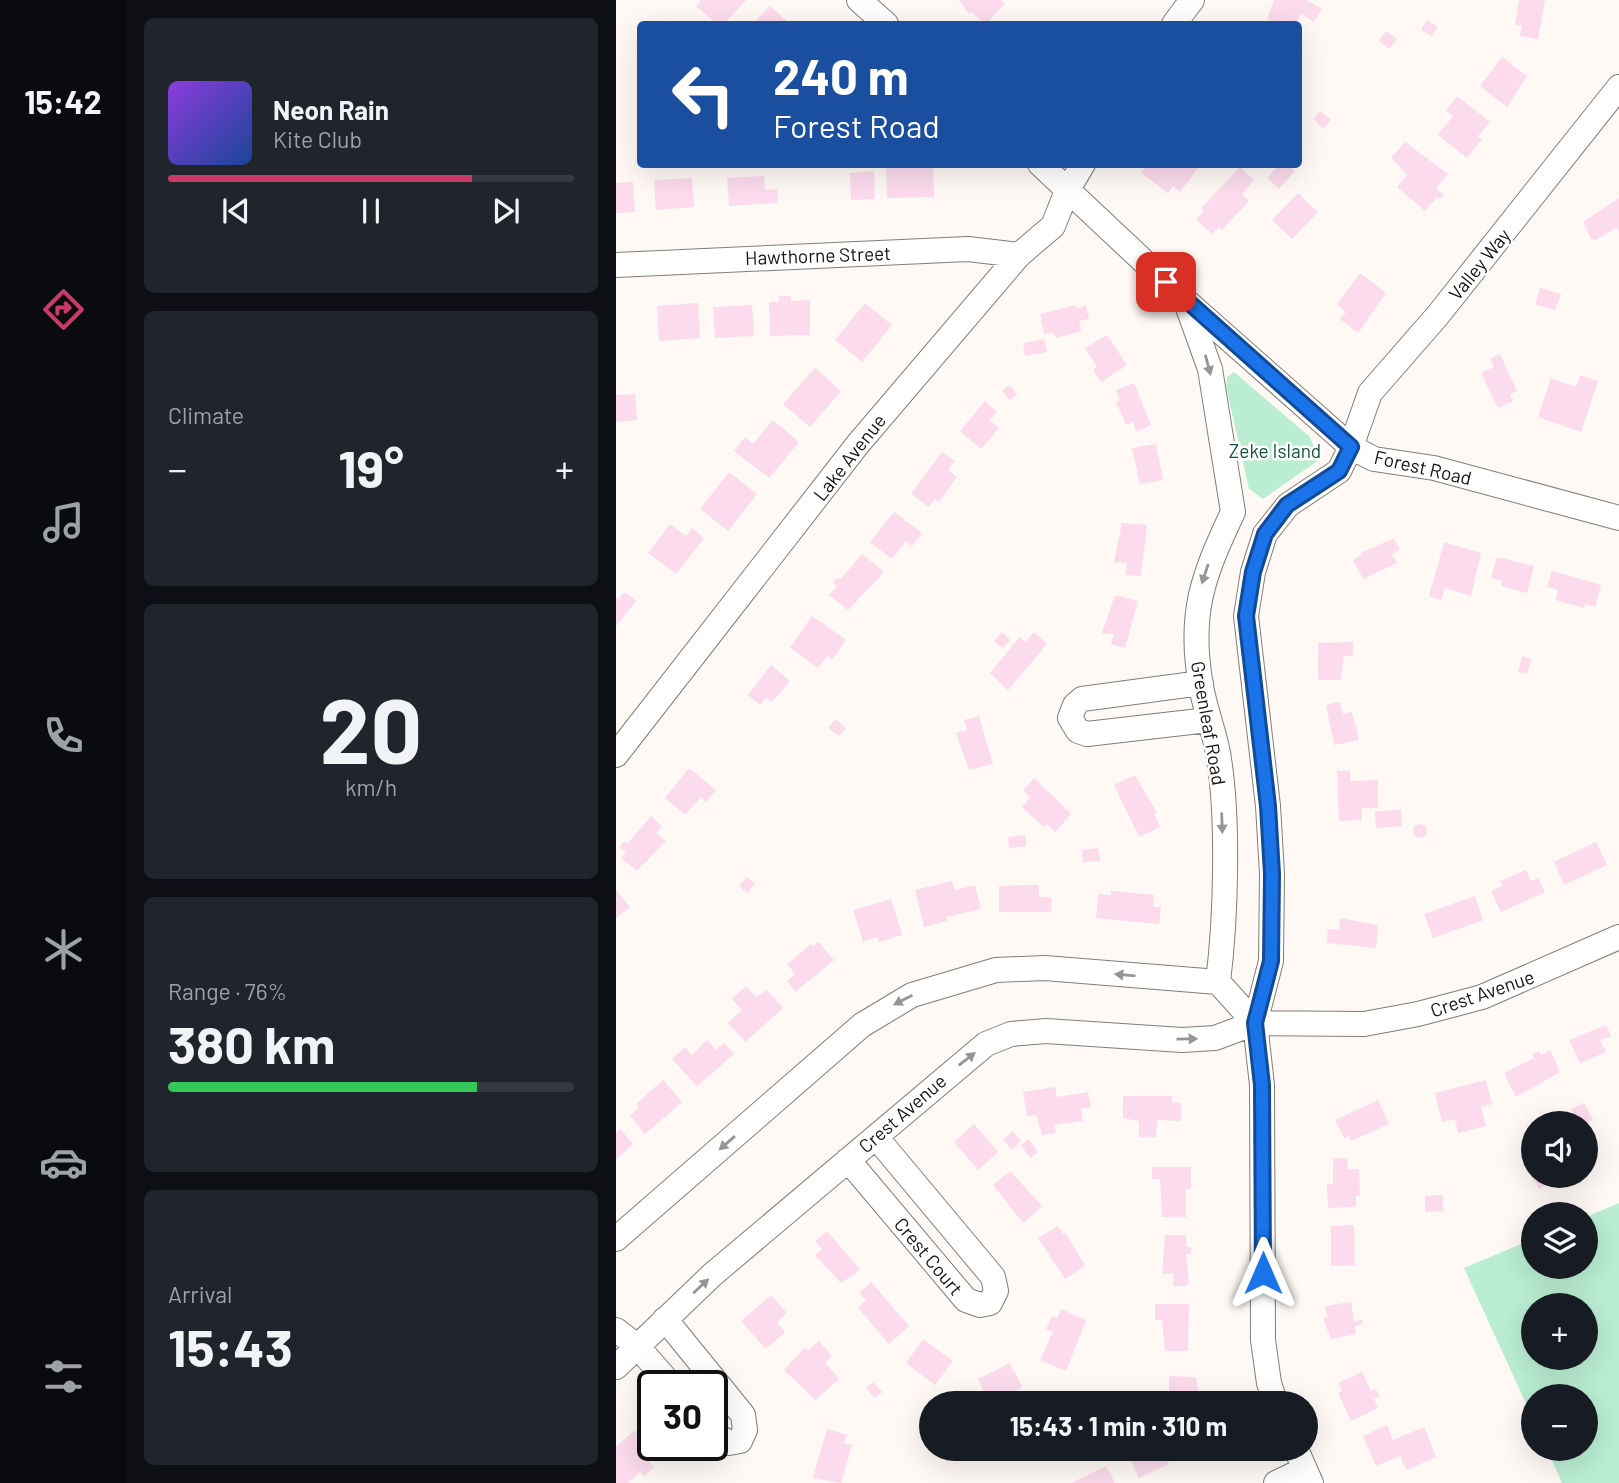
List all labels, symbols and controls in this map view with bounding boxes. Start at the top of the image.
text: 240 m [773,46,909,105]
icon: left [658,49,749,140]
text: 15:42 [24,82,102,120]
text: Neon Rain [273,94,389,125]
text: Forest Road [773,106,940,144]
text: Kite Club [273,125,362,153]
icon: previous [217,192,255,230]
icon: pause [352,192,390,230]
icon: next [487,192,525,230]
street label: Valley Way [1443,223,1515,304]
street label: Hawthorne Street [745,241,891,269]
pin [1136,252,1196,312]
icon: arrive [1147,263,1185,301]
icon: directions [39,285,88,334]
one-way arrow [1204,355,1214,376]
text: Climate [168,401,244,429]
street label: Lake Avenue [808,409,890,505]
text: 19° [338,436,404,498]
park label: Zeke Island [1229,439,1321,462]
text: − [168,445,187,491]
text: + [555,445,574,491]
street label: Forest Road [1372,445,1474,489]
icon: music [39,498,88,547]
one-way arrow [1200,564,1210,585]
street label: Greenleaf Road [1187,659,1231,787]
text: 20 [320,673,422,782]
icon: phone [39,711,88,760]
text: km/h [345,773,397,801]
one-way arrow [1217,812,1228,834]
icon: climate [39,925,88,974]
street label: Crest Avenue [1427,964,1537,1022]
one-way arrow [1114,969,1136,980]
text: Range · 76% [168,977,287,1005]
one-way arrow [893,994,913,1005]
text: 380 km [168,1012,335,1074]
one-way arrow [1177,1033,1199,1045]
one-way arrow [958,1051,976,1066]
street label: Crest Avenue [854,1069,950,1157]
map controls [1521,1111,1598,1461]
button: sound [1521,1111,1598,1188]
one-way arrow [718,1135,735,1150]
icon: car [39,1138,88,1187]
button: layers [1521,1202,1598,1279]
street label: Crest Court [890,1212,968,1300]
position arrow [1226,1236,1300,1310]
one-way arrow [692,1278,709,1294]
text: Arrival [168,1280,232,1308]
button: + [1521,1293,1598,1370]
text: 15:43 [168,1315,293,1377]
icon: filters [39,1352,88,1401]
speed limit sign: 30 [637,1370,728,1461]
button: − [1521,1384,1598,1461]
text: 15:43 · 1 min · 310 m [1010,1410,1227,1441]

